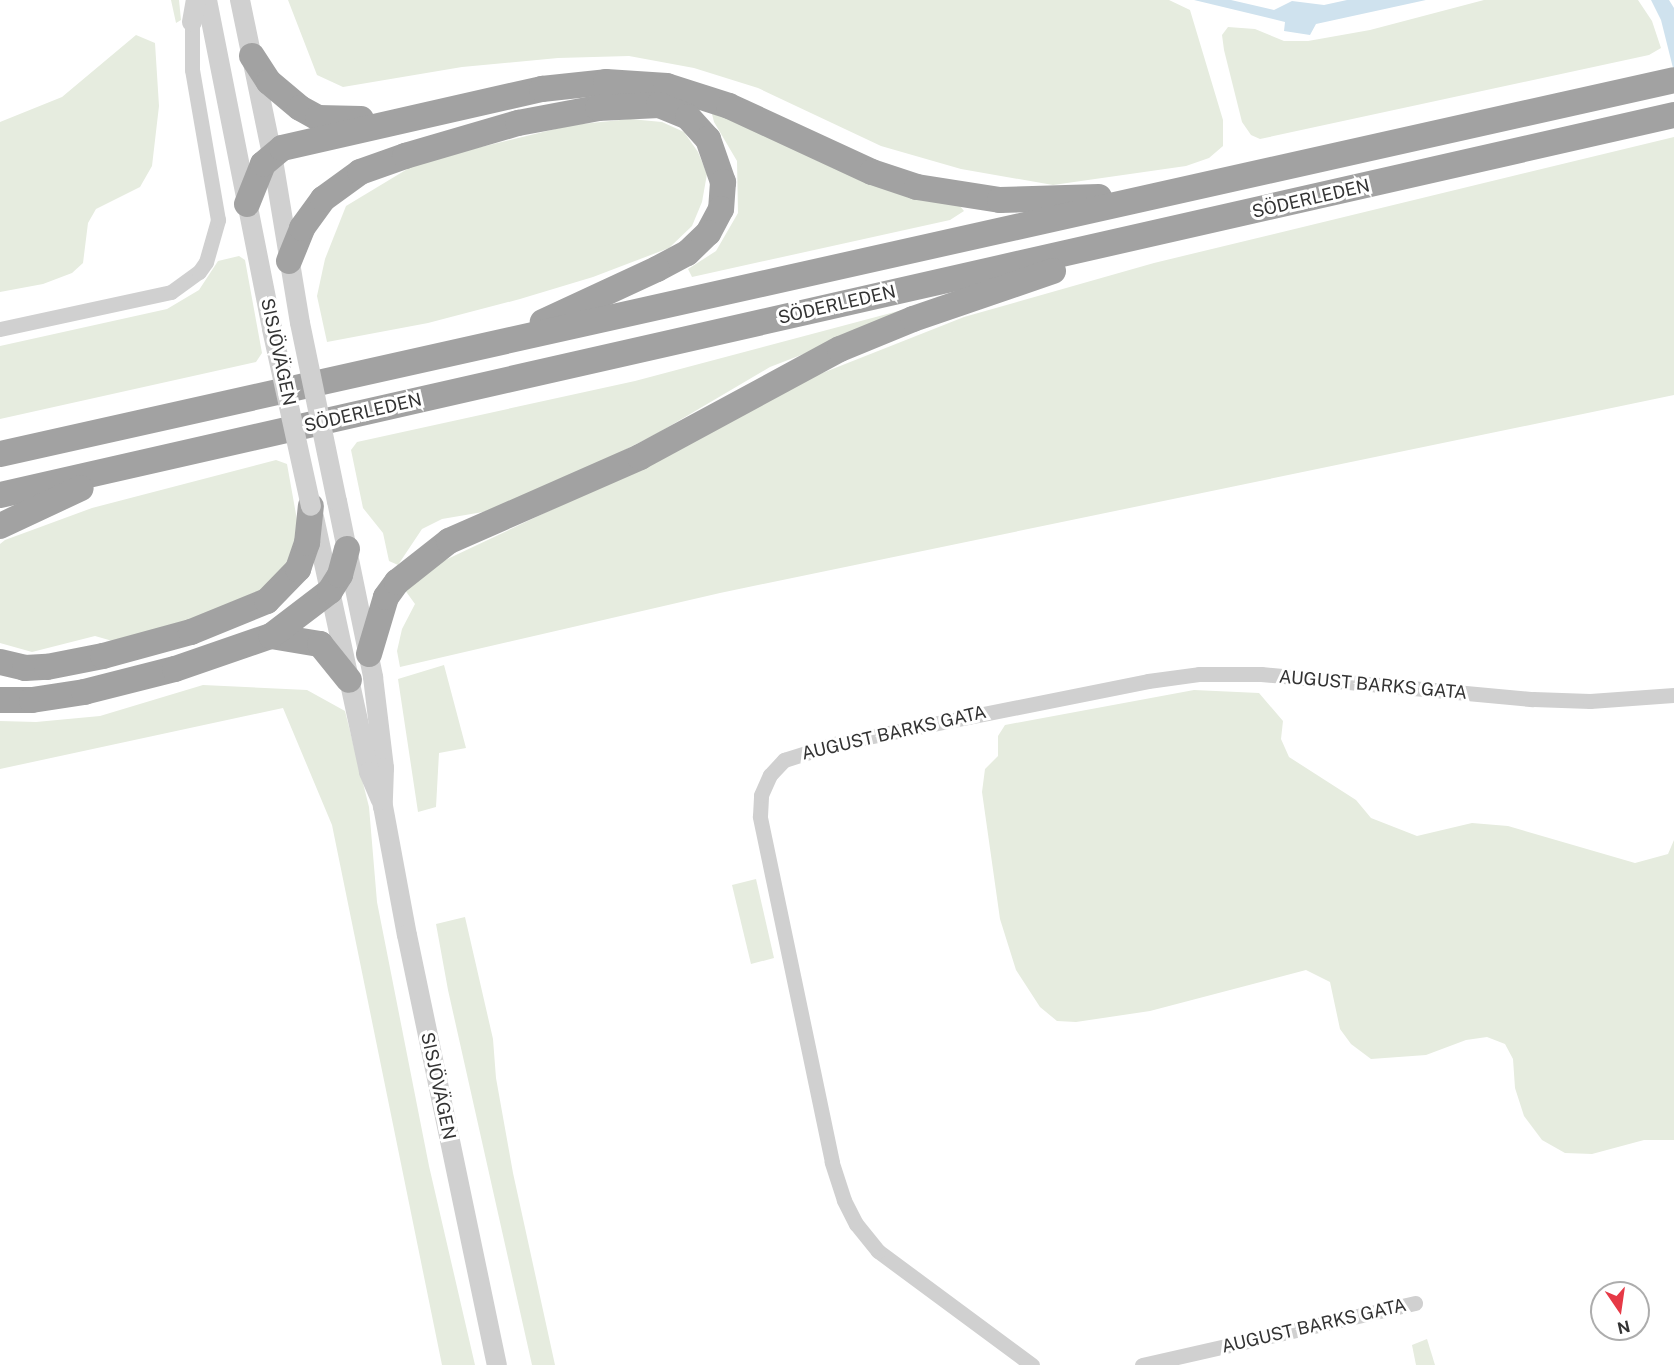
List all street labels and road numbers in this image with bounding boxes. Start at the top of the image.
street label: SÖDERLEDEN [1250,175,1372,223]
street label: SÖDERLEDEN [776,281,898,329]
street label: SISJÖVÄGEN [256,296,300,408]
street label: SÖDERLEDEN [302,389,424,437]
street label: AUGUST BARKS GATA [1278,666,1468,704]
street label: AUGUST BARKS GATA [800,701,988,765]
street label: SISJÖVÄGEN [416,1030,460,1142]
street label: AUGUST BARKS GATA [1220,1294,1408,1358]

